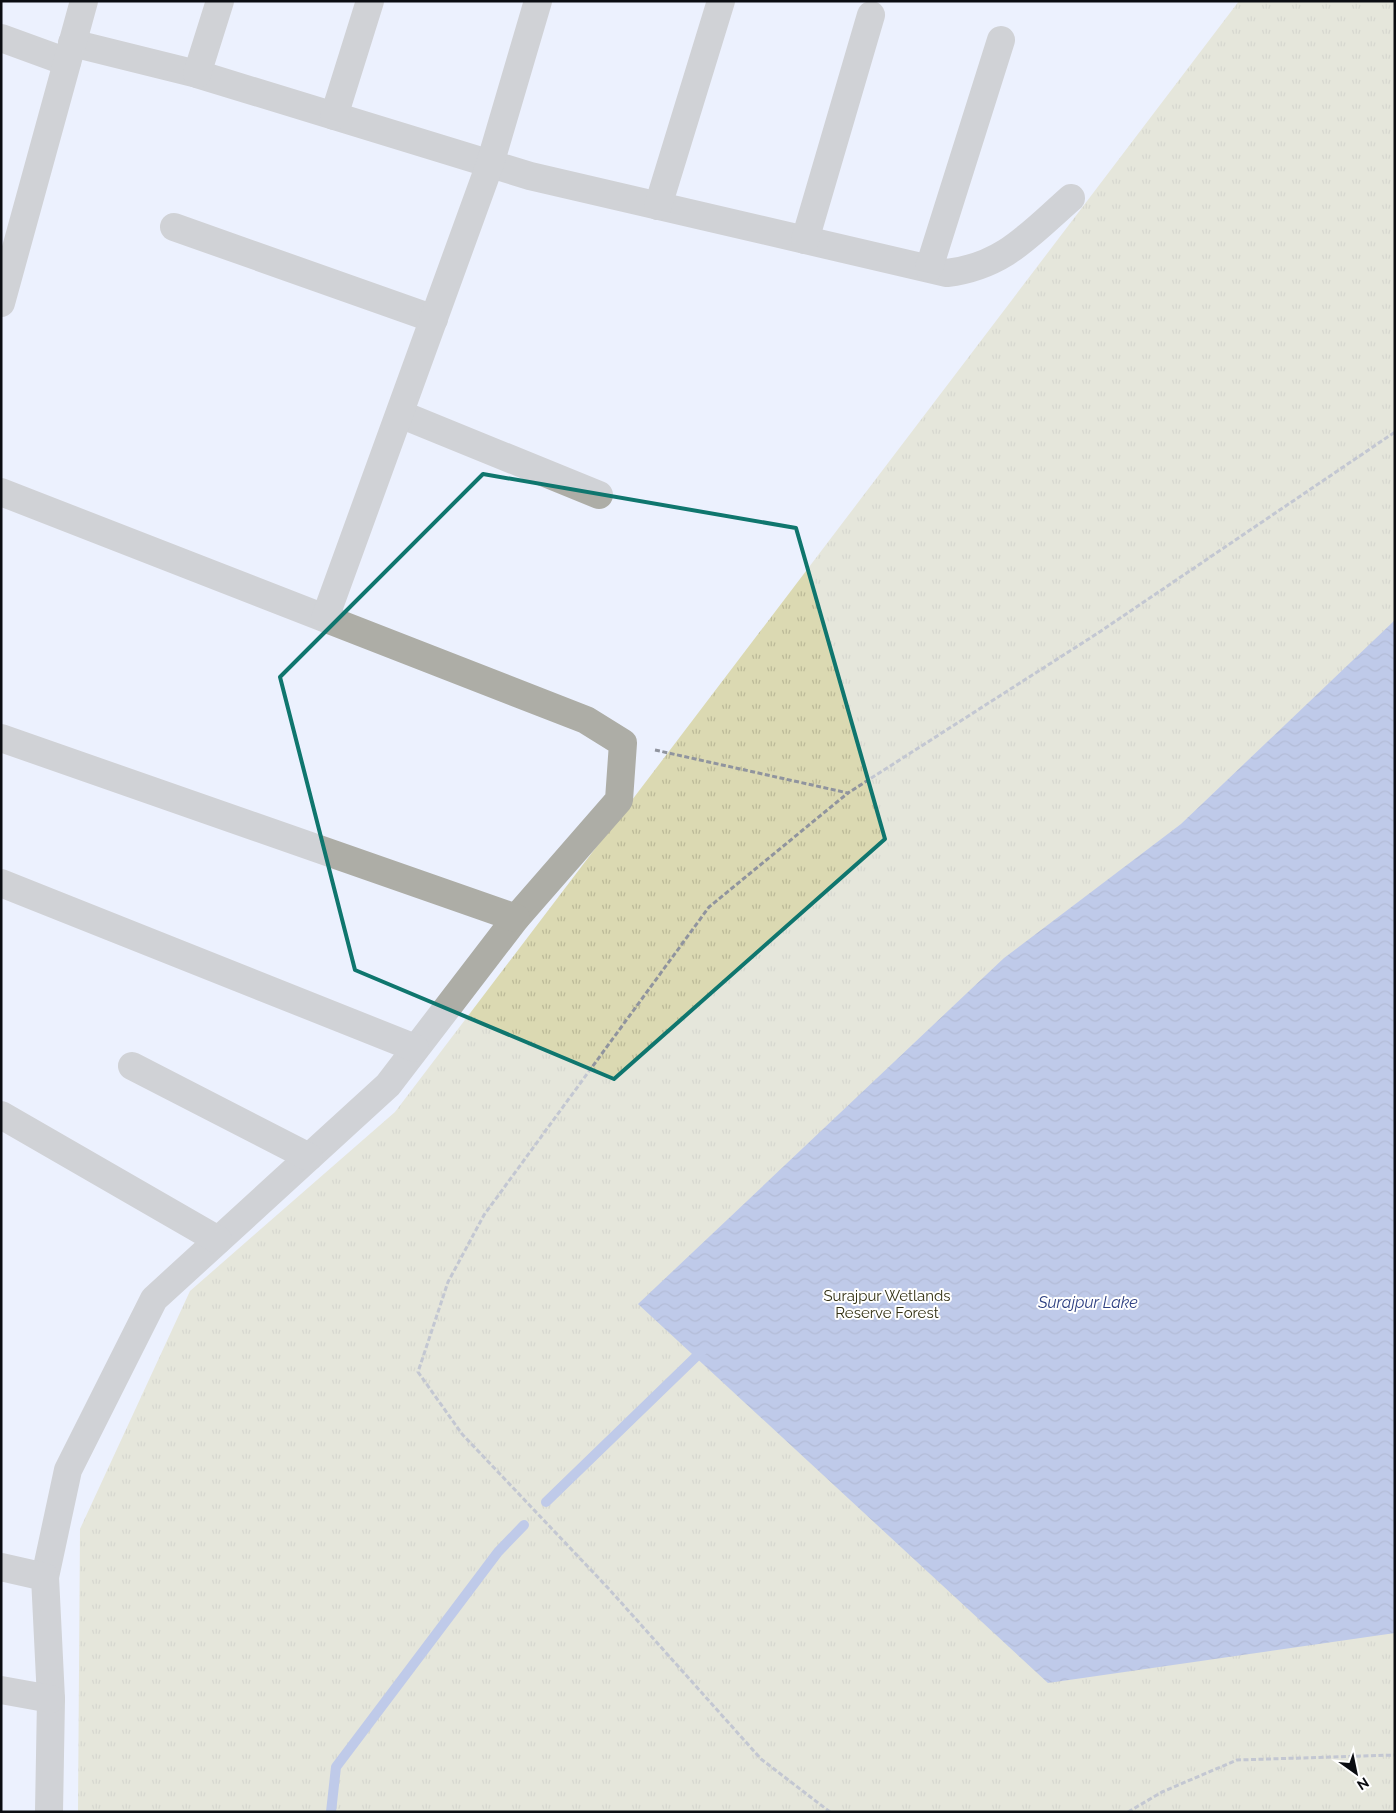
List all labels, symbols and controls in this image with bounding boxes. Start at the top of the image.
park label: Surajpur Wetlands Reserve Forest [823,1287,951,1322]
water label: Surajpur Lake [1037,1293,1138,1312]
north arrow [1331,1748,1381,1798]
text: N [1354,1774,1372,1794]

